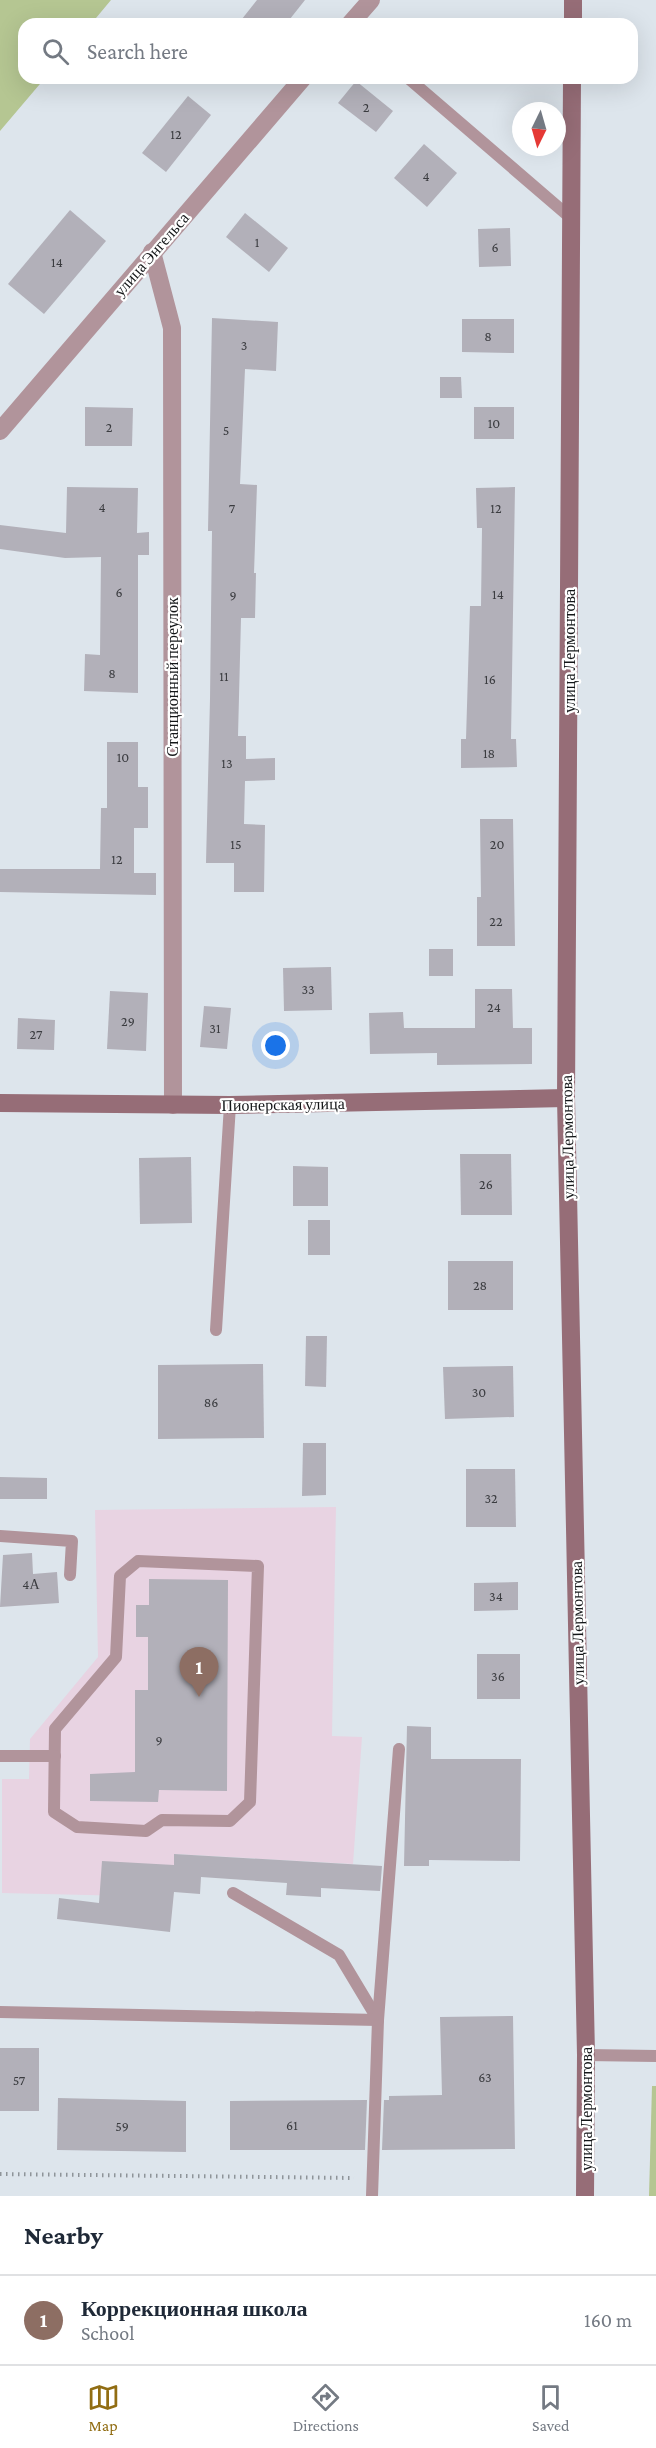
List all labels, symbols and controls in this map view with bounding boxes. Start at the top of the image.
search box [18,18,638,84]
icon: search [39,35,72,68]
text: Search here [87,39,188,64]
house number: 2 [363,99,370,115]
north arrow [512,102,566,156]
house number: 12 [170,126,182,142]
house number: 4 [422,168,430,184]
street label: улица Энгельса [111,209,193,300]
house number: 1 [255,234,260,250]
house number: 6 [491,239,499,255]
house number: 14 [51,254,63,270]
house number: 8 [484,328,492,344]
house number: 3 [241,337,247,353]
house number: 10 [488,415,500,431]
house number: 2 [106,419,113,435]
house number: 5 [223,422,229,438]
house number: 4 [98,499,106,515]
house number: 7 [229,500,236,516]
house number: 12 [490,500,502,516]
house number: 6 [115,584,123,600]
house number: 14 [492,586,504,602]
house number: 9 [229,587,237,603]
street label: улица Лермонтова [561,589,579,713]
street label: Станционный переулок [164,597,182,757]
house number: 8 [108,665,116,681]
house number: 11 [219,668,229,684]
house number: 16 [484,671,496,687]
house number: 18 [483,745,495,761]
house number: 10 [117,749,129,765]
house number: 13 [221,755,233,771]
house number: 15 [230,836,242,852]
house number: 20 [490,836,504,852]
house number: 12 [111,851,123,867]
house number: 22 [489,913,503,929]
house number: 33 [301,981,315,997]
house number: 24 [487,999,501,1015]
house number: 29 [121,1013,135,1029]
house number: 31 [209,1020,221,1036]
house number: 27 [30,1026,43,1042]
your location [261,1031,290,1060]
street label: улица Лермонтова [558,1075,578,1199]
street label: Пионерская улица [221,1095,345,1115]
house number: 26 [479,1176,493,1192]
house number: 28 [473,1277,487,1293]
house number: 30 [472,1384,486,1400]
house number: 86 [204,1394,218,1410]
house number: 32 [484,1490,498,1506]
street label: улица Лермонтова [568,1561,588,1685]
house number: 4А [22,1576,41,1592]
house number: 34 [489,1588,503,1604]
pin: 1 [180,1648,218,1697]
house number: 36 [491,1668,505,1684]
house number: 9 [155,1732,163,1748]
street label: улица Лермонтова [578,2047,596,2171]
house number: 63 [478,2069,492,2085]
house number: 57 [13,2072,26,2088]
house number: 61 [286,2117,298,2133]
house number: 59 [115,2118,129,2134]
text: Nearby [24,2221,103,2250]
text: Коррекционная школа [81,2296,308,2321]
text: 1 [40,2309,47,2331]
text: 160 m [584,2309,632,2331]
text: School [81,2322,134,2344]
tab: Map [87,2381,120,2434]
tab: Directions [293,2381,359,2434]
tab: Saved [532,2381,569,2434]

